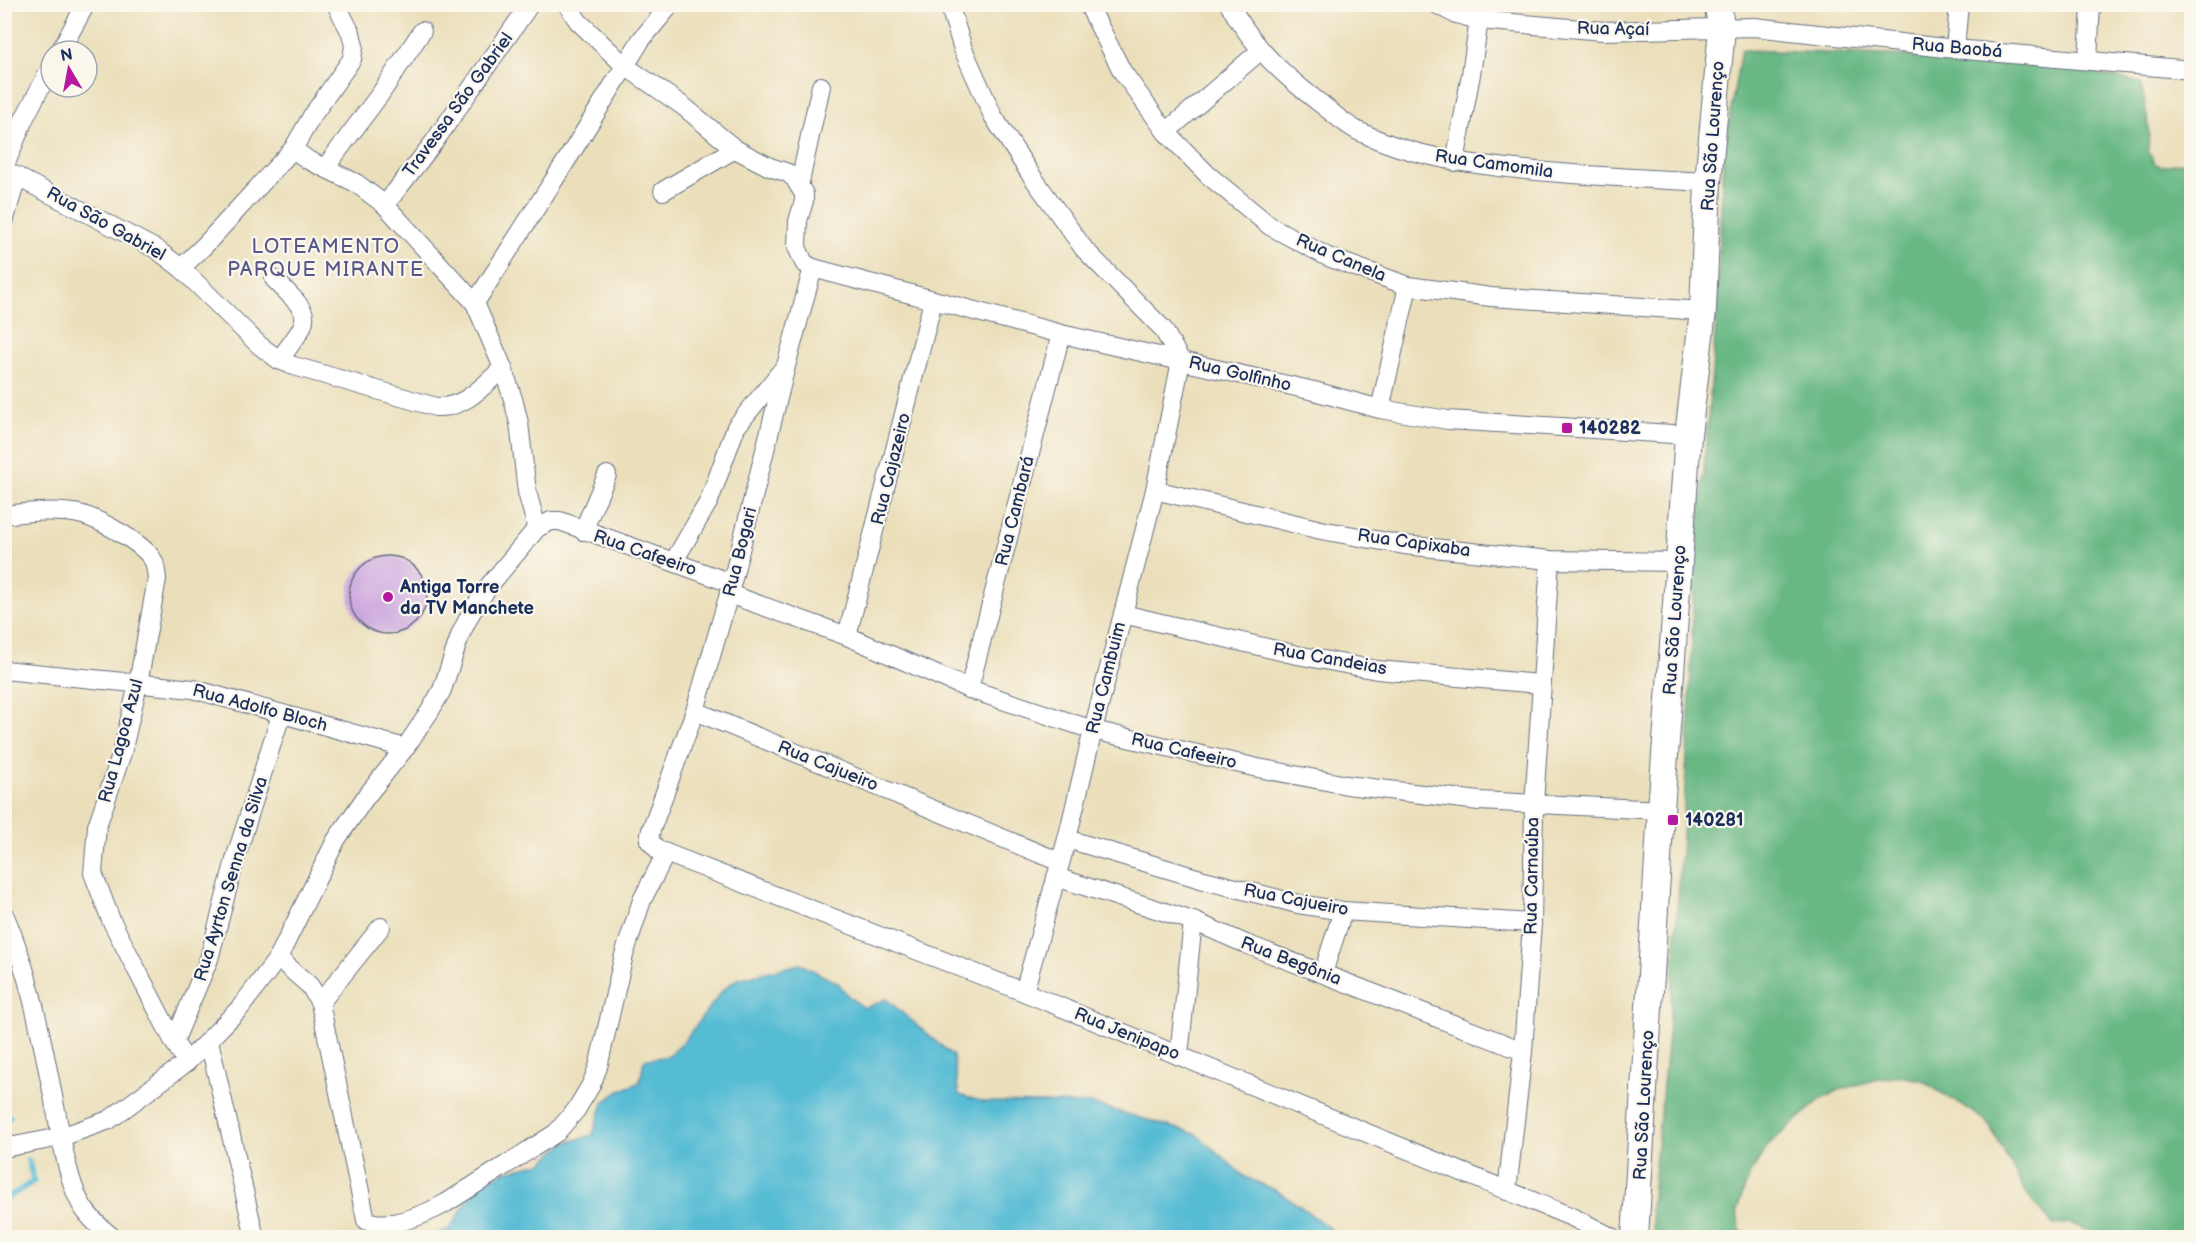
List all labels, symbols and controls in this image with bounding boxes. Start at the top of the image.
street label: Rua Açaí [1577,18,1650,40]
street label: Travessa São Gabriel [399,29,517,181]
street label: Rua Baobá [1911,34,2003,62]
north arrow [39,39,99,99]
text: N [59,45,74,66]
street label: Rua São Lourenço [1697,60,1729,212]
street label: Rua Camomila [1434,145,1554,183]
street label: Rua São Gabriel [43,183,169,265]
street label: Rua Canela [1293,230,1389,286]
district label: LOTEAMENTO PARQUE MIRANTE [227,235,425,282]
street label: Rua Golfinho [1187,352,1293,396]
street label: Rua Cajazeiro [867,411,915,527]
place label: 140282 [1579,418,1641,439]
marker: 140282 [1560,421,1574,435]
street label: Rua Cambará [991,454,1039,568]
street label: Rua Bogari [719,505,761,599]
street label: Rua Capixaba [1356,525,1472,561]
street label: Rua Cafeeiro [591,526,699,580]
street label: Rua São Lourenço [1659,544,1691,696]
place label: Antiga Torre da TV Manchete [399,577,534,619]
marker: Antiga Torre da TV Manchete [381,590,395,604]
street label: Rua Cambuim [1082,620,1130,736]
street label: Rua Candeias [1271,639,1389,679]
street label: Rua Lagoa Azul [94,677,148,805]
street label: Rua Adolfo Bloch [190,680,330,736]
street label: Rua Cafeeiro [1129,729,1239,773]
street label: Rua Cajueiro [775,736,881,796]
street label: Rua Ayrton Senna da Silva [190,774,272,984]
place label: 140281 [1685,810,1744,831]
marker: 140281 [1666,813,1680,827]
street label: Rua Carnaúba [1520,817,1544,935]
street label: Rua Cajueiro [1242,880,1350,920]
street label: Rua Begônia [1238,932,1344,990]
street label: Rua Jenipapo [1071,1003,1183,1065]
street label: Rua São Lourenço [1630,1029,1658,1181]

